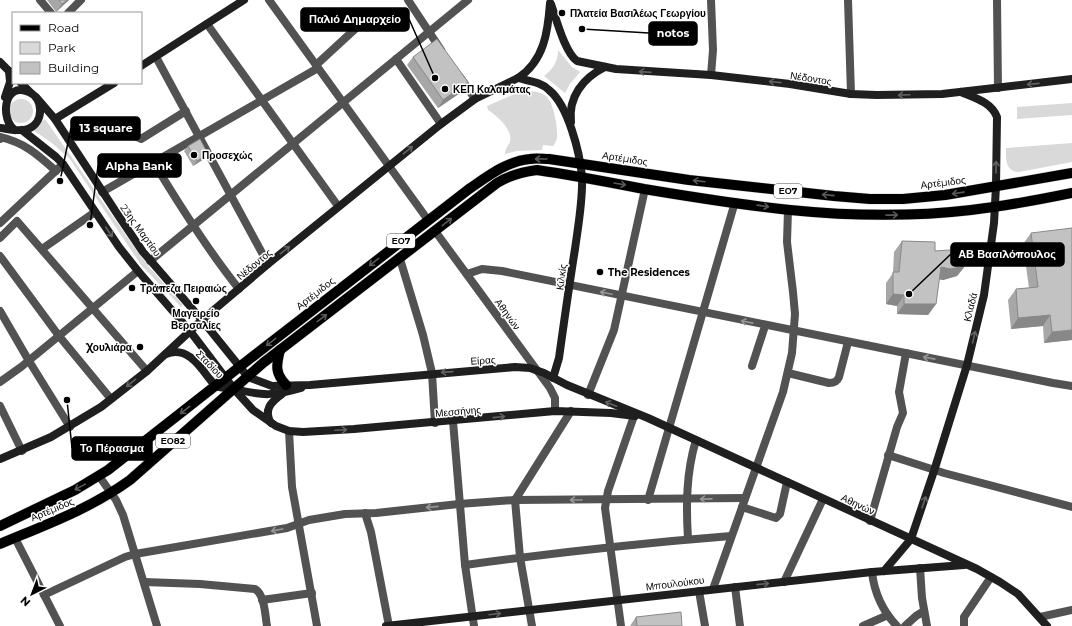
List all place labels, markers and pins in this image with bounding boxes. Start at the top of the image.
place label: Πλατεία Βασιλέως Γεωργίου [570,7,706,20]
callout: Παλιό Δημαρχείο [301,8,409,31]
marker: Πλατεία Βασιλέως Γεωργίου [557,8,567,18]
callout: notos [649,22,697,45]
place label: ΚΕΠ Καλαμάτας [453,83,531,96]
marker: ΚΕΠ Καλαμάτας [440,84,450,94]
callout: 13 square [71,117,140,140]
place label: Προσεχώς [202,149,253,162]
marker: Προσεχώς [189,150,199,160]
callout: Alpha Bank [98,154,181,177]
callout: ΑΒ Βασιλόπουλος [951,243,1064,266]
place label: The Residences [608,266,691,279]
marker: The Residences [595,267,605,277]
place label: Τράπεζα Πειραιώς [140,282,227,295]
marker: Τράπεζα Πειραιώς [127,283,137,293]
marker: Μαγειρείο Βερσαλίες [191,296,201,306]
place label: Μαγειρείο Βερσαλίες [171,307,221,332]
place label: Χουλιάρα [85,341,133,354]
marker: Χουλιάρα [135,342,145,352]
callout: Το Πέρασμα [72,437,152,460]

